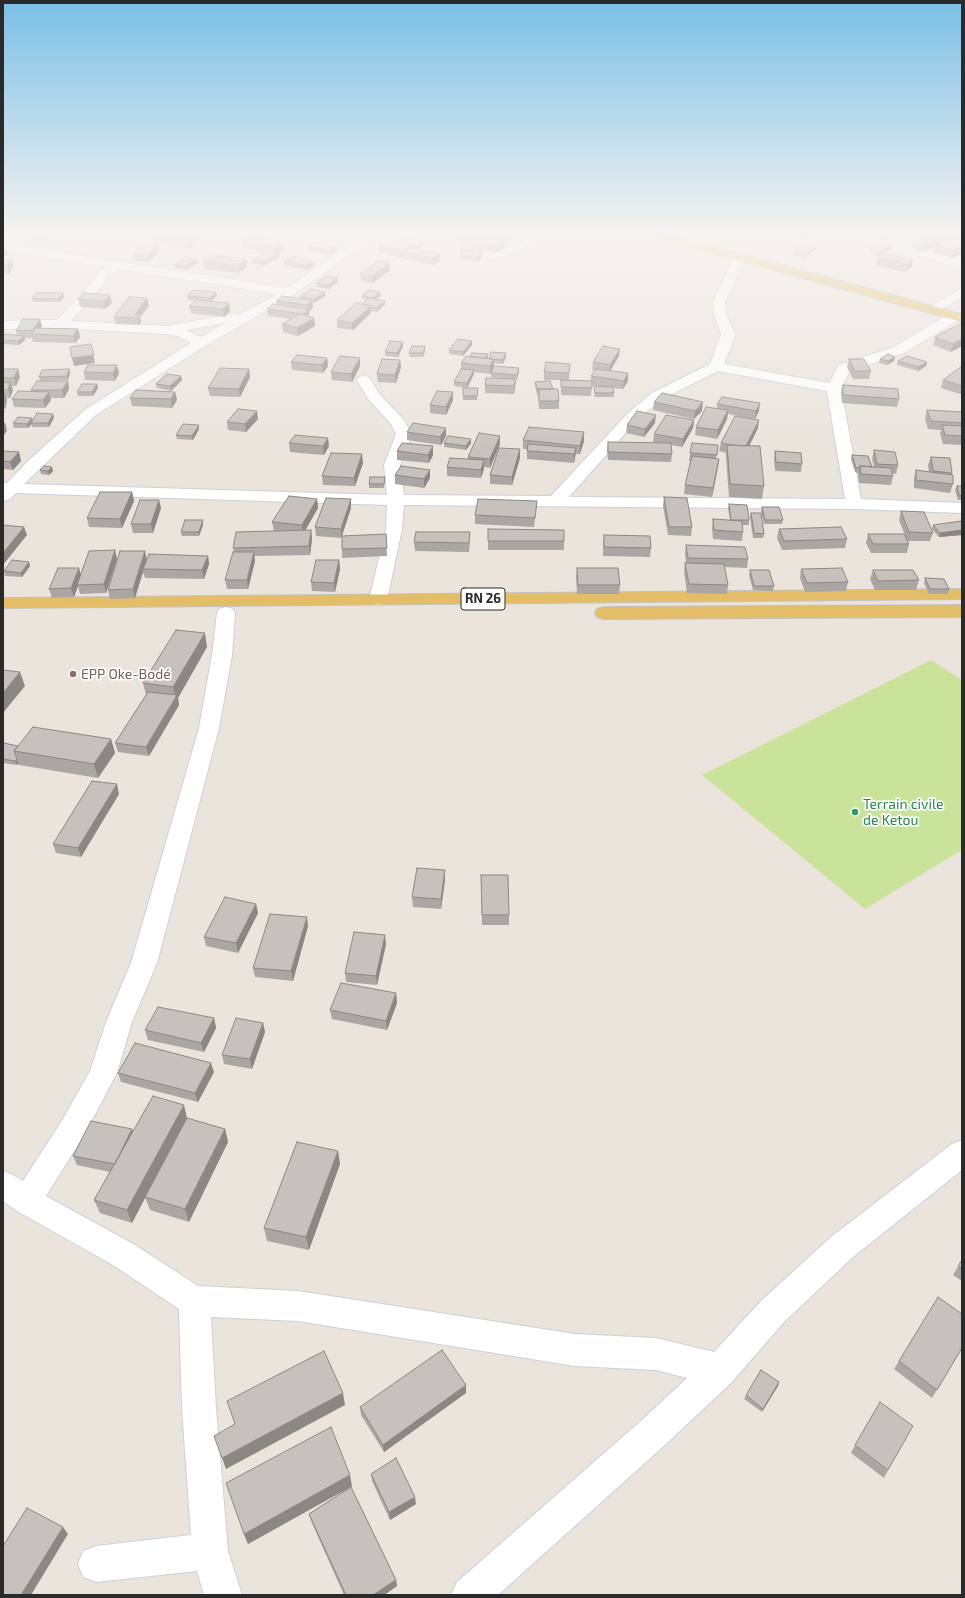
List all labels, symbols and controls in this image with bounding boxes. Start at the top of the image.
road number: RN 26 [461,588,505,610]
place label: EPP Oke-Bodé [81,666,171,682]
marker: EPP Oke-Bodé [68,669,78,679]
place label: Terrain civile de Ketou [863,796,944,828]
marker: Terrain civile de Ketou [850,807,860,817]

